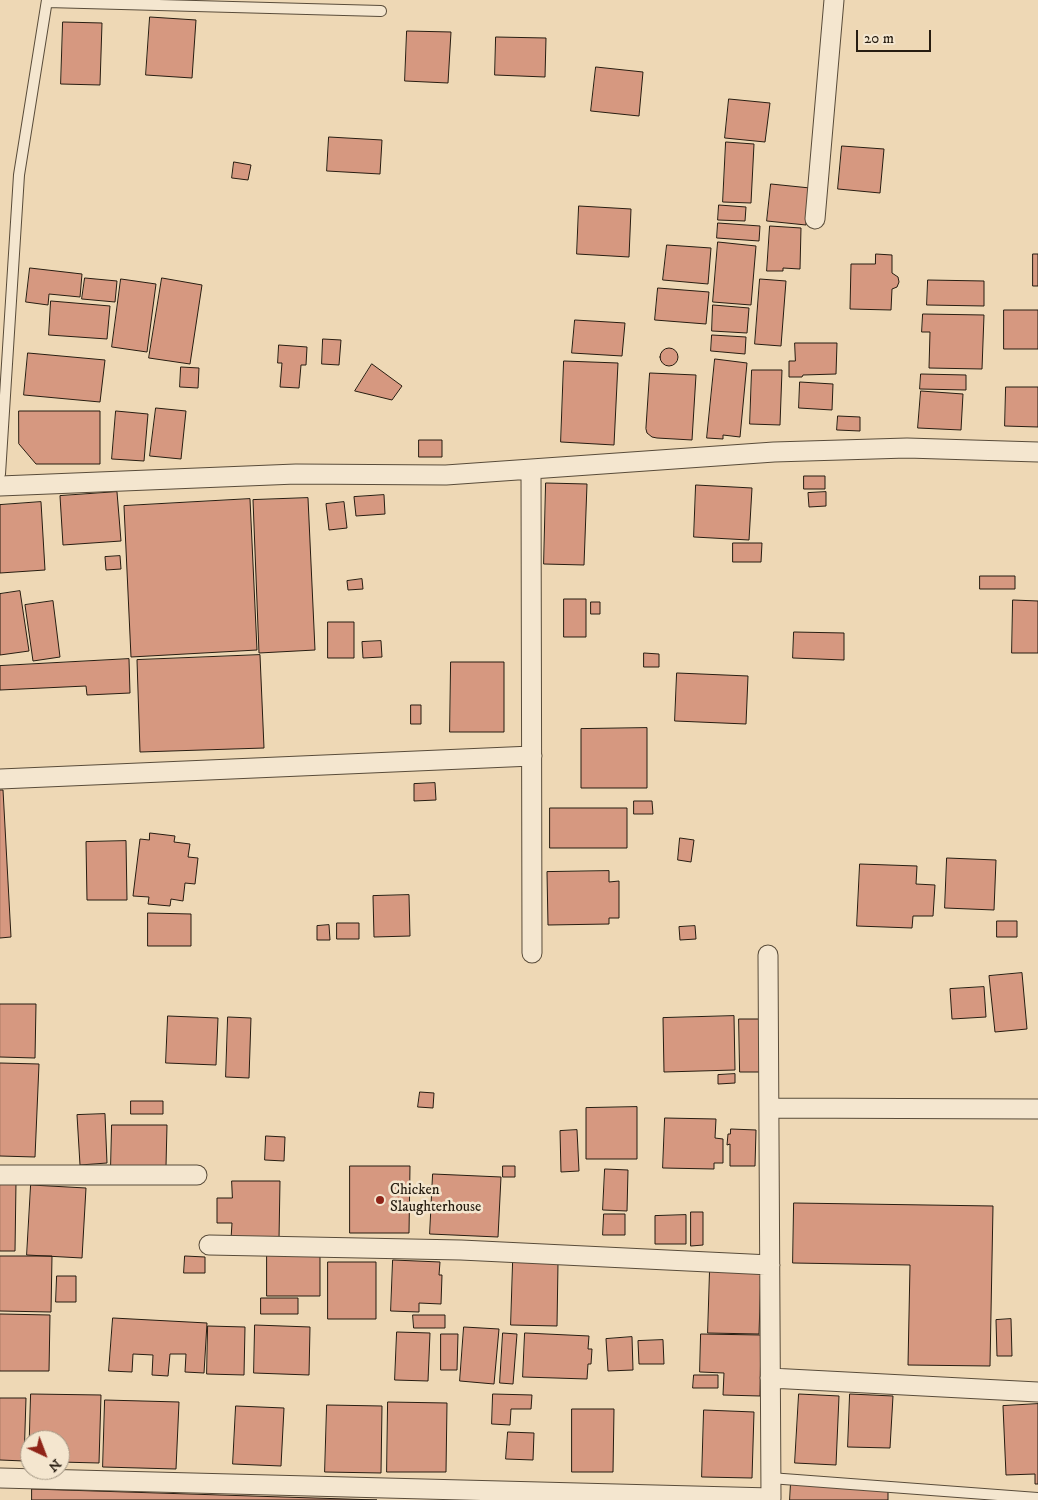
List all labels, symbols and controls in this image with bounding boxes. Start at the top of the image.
scale bar [858,20,933,52]
text: 20 m [864,29,894,48]
place label: Chicken Slaughterhouse [390,1182,481,1217]
marker: Chicken Slaughterhouse [374,1194,386,1206]
north arrow [20,1430,70,1480]
text: N [44,1455,65,1476]

